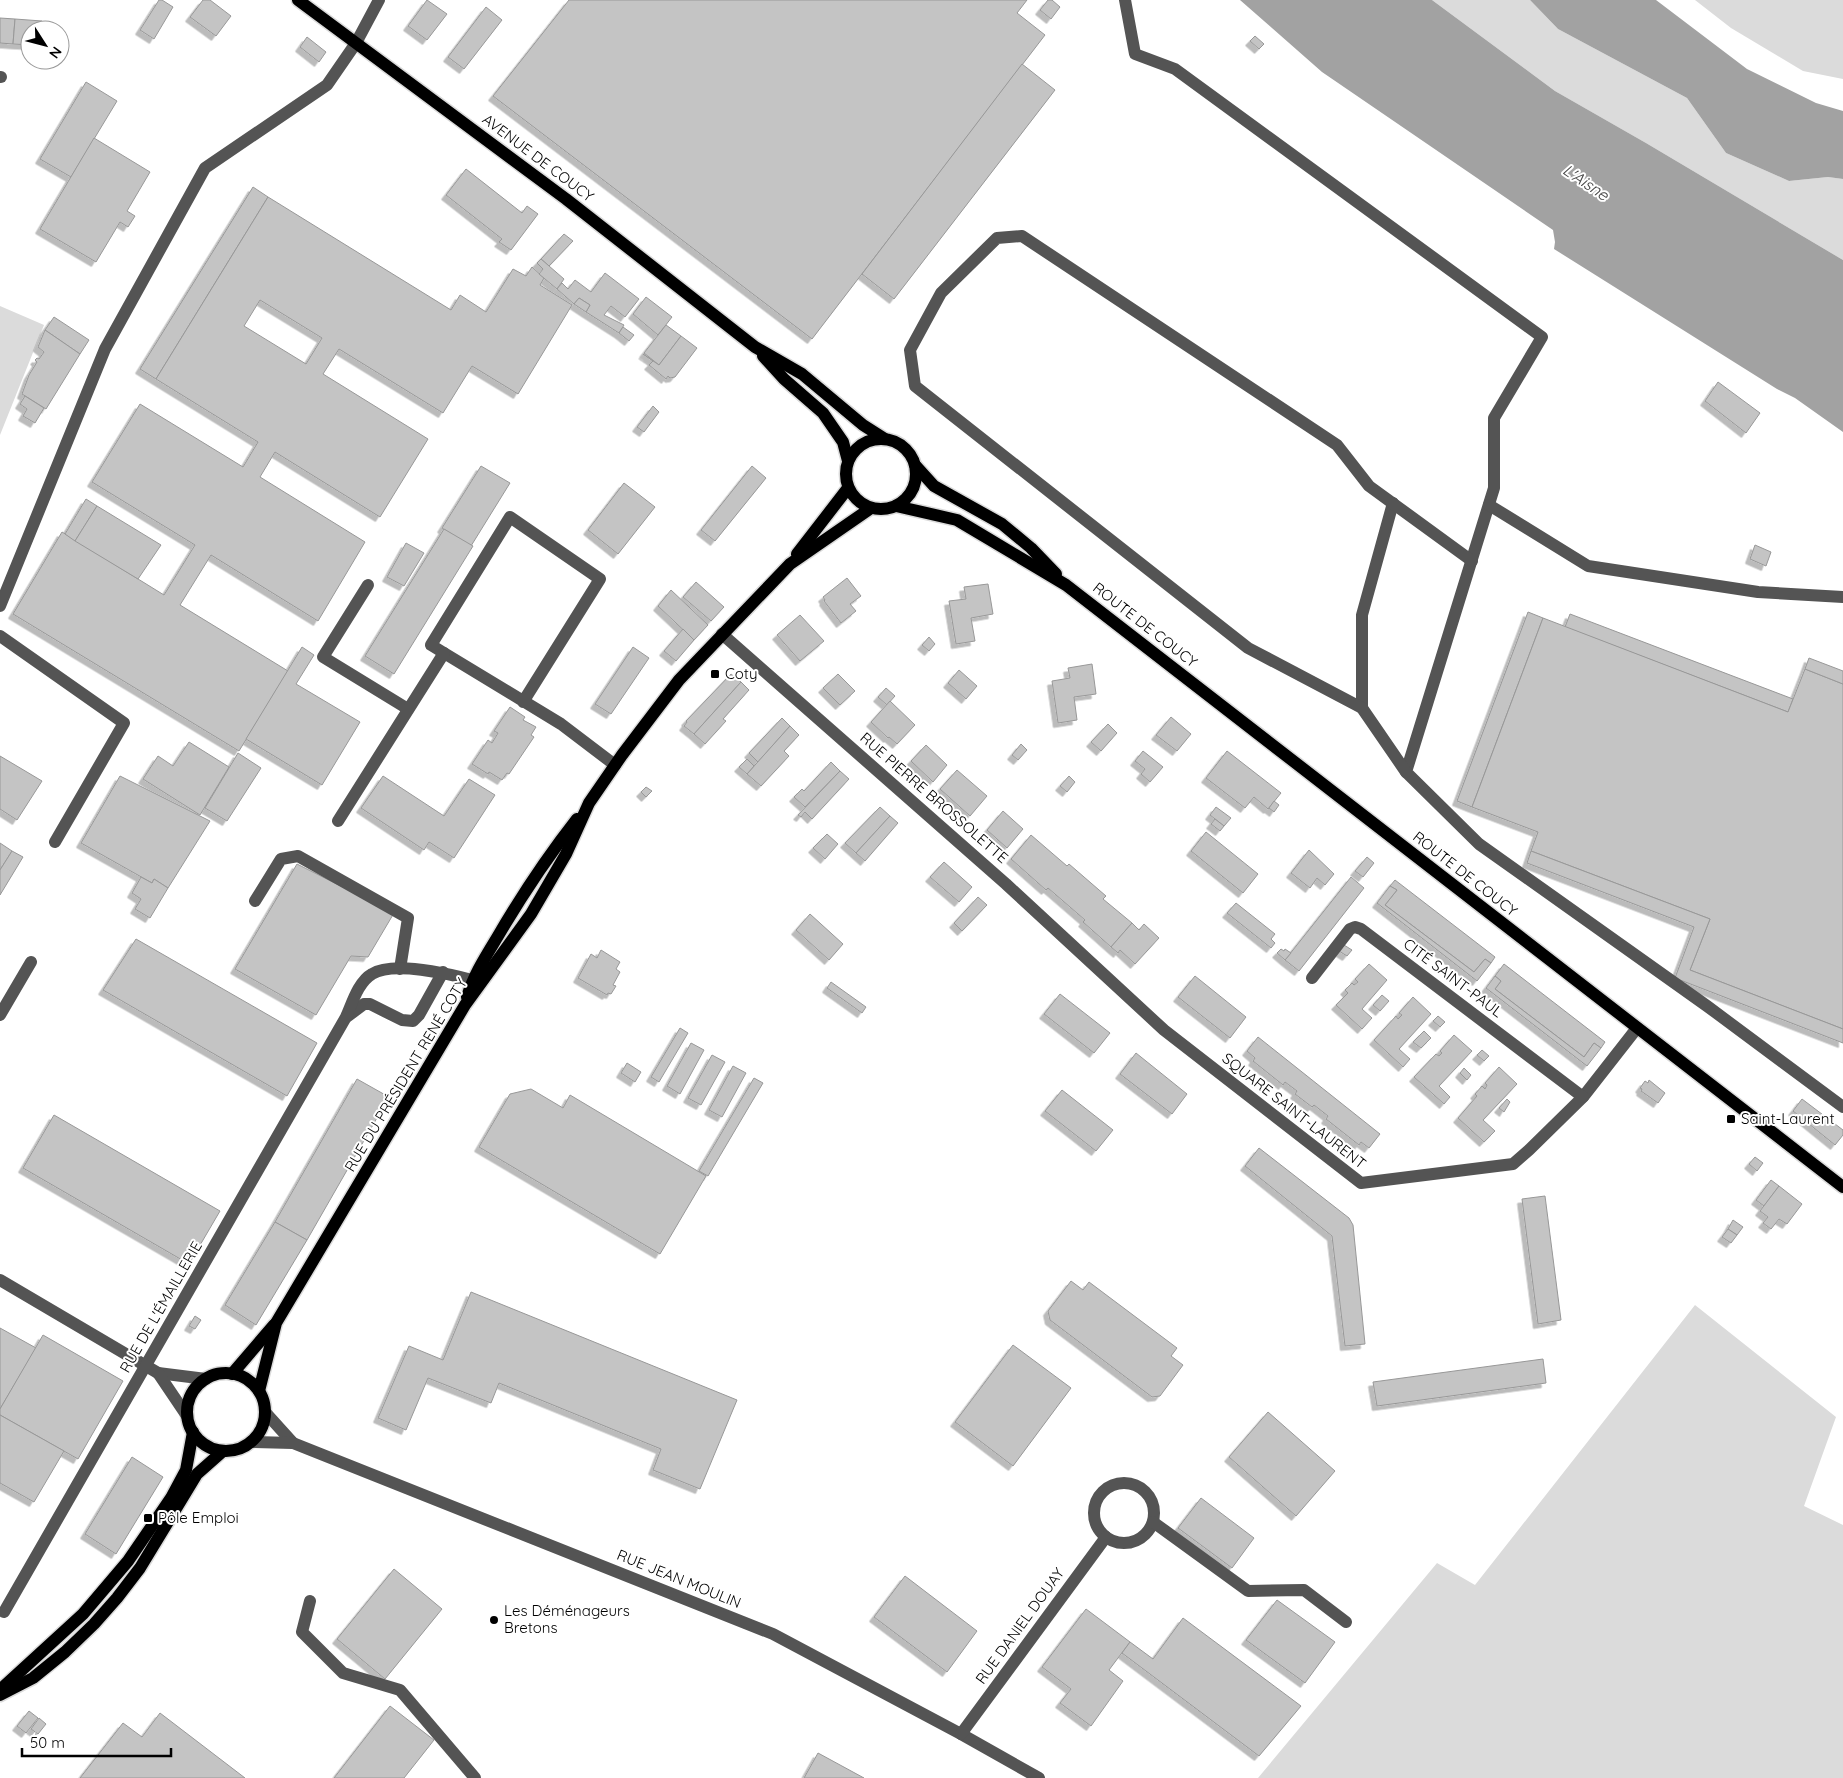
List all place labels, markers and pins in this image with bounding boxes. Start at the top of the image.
place label: Coty [725,664,757,683]
marker: Coty [709,668,721,680]
place label: Saint-Laurent [1741,1109,1834,1128]
marker: Saint-Laurent [1725,1113,1737,1125]
place label: Pôle Emploi [158,1508,239,1527]
marker: Pôle Emploi [142,1512,154,1524]
place label: Les Déménageurs Bretons [504,1601,630,1637]
marker: Les Déménageurs Bretons [488,1614,500,1626]

